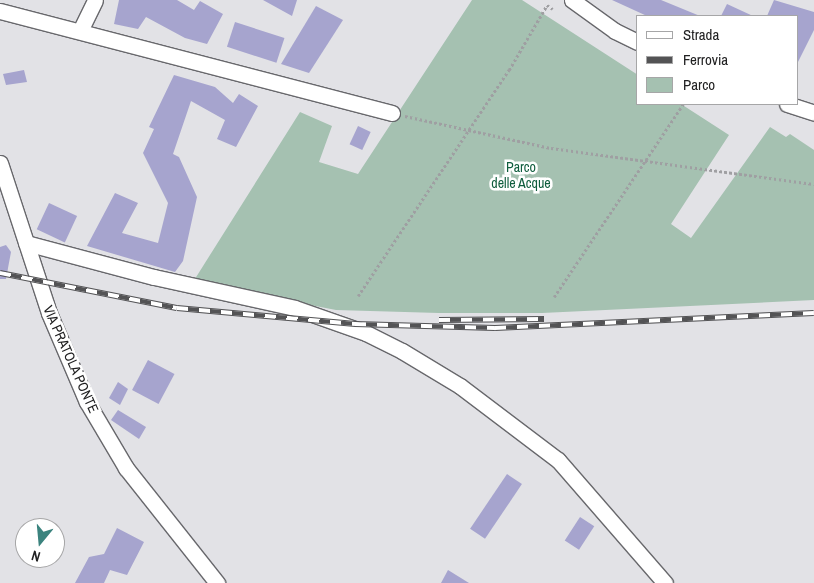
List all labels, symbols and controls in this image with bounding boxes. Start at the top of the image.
legend [636,15,799,105]
text: Strada [683,24,719,45]
text: Ferrovia [683,49,728,70]
text: Parco [683,74,715,95]
park label: Parco delle Acque [491,159,551,192]
street label: VIA PRATOLA PONTE [40,302,102,416]
north arrow [15,518,65,568]
text: N [29,547,43,566]

